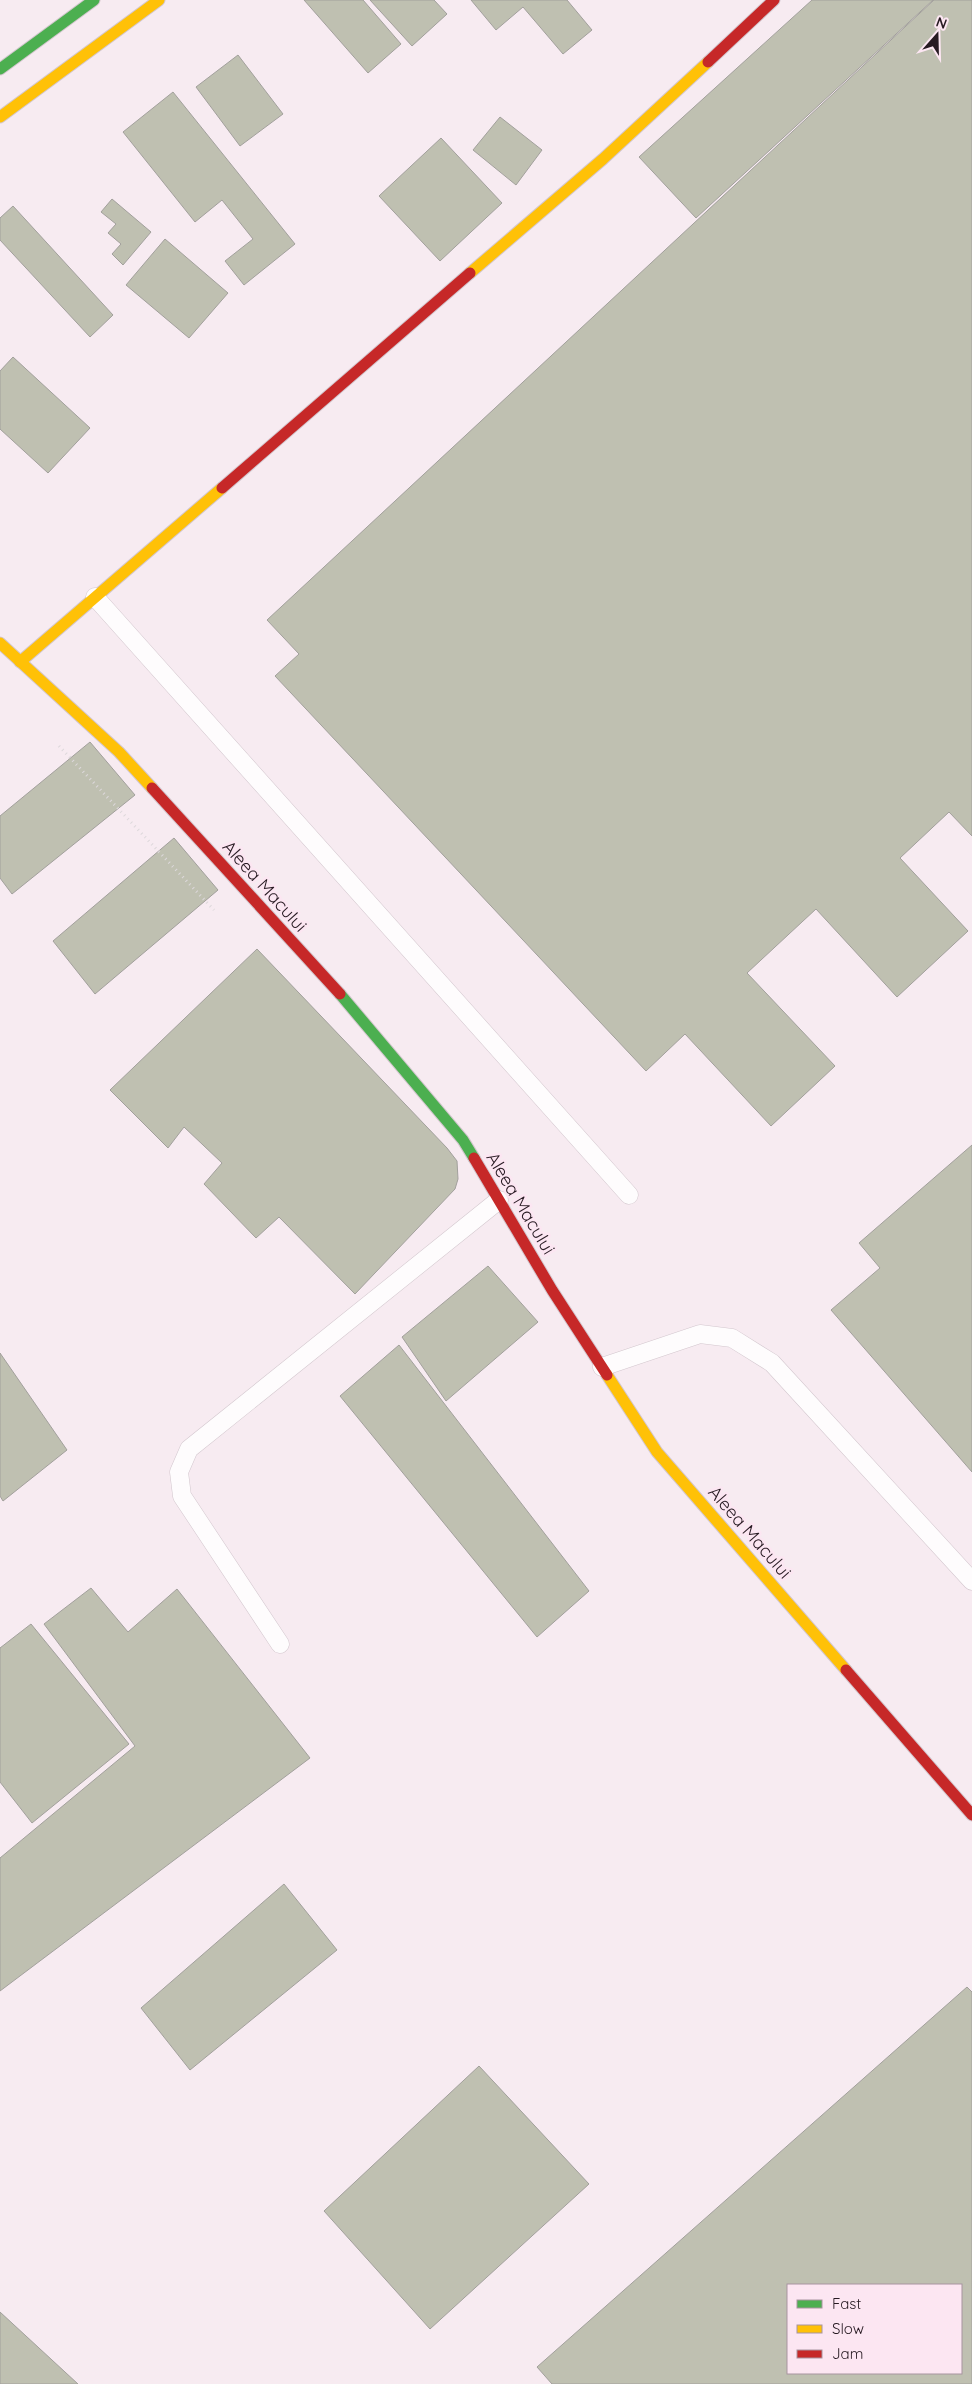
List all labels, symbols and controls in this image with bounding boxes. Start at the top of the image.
north arrow [912,10,962,60]
text: N [934,13,949,33]
street label: Aleea Macului [218,835,312,937]
street label: Aleea Macului [481,1148,561,1258]
street label: Aleea Macului [703,1481,797,1583]
legend [787,2284,962,2374]
text: Fast [832,2294,861,2313]
text: Slow [832,2319,864,2338]
text: Jam [832,2344,863,2363]

